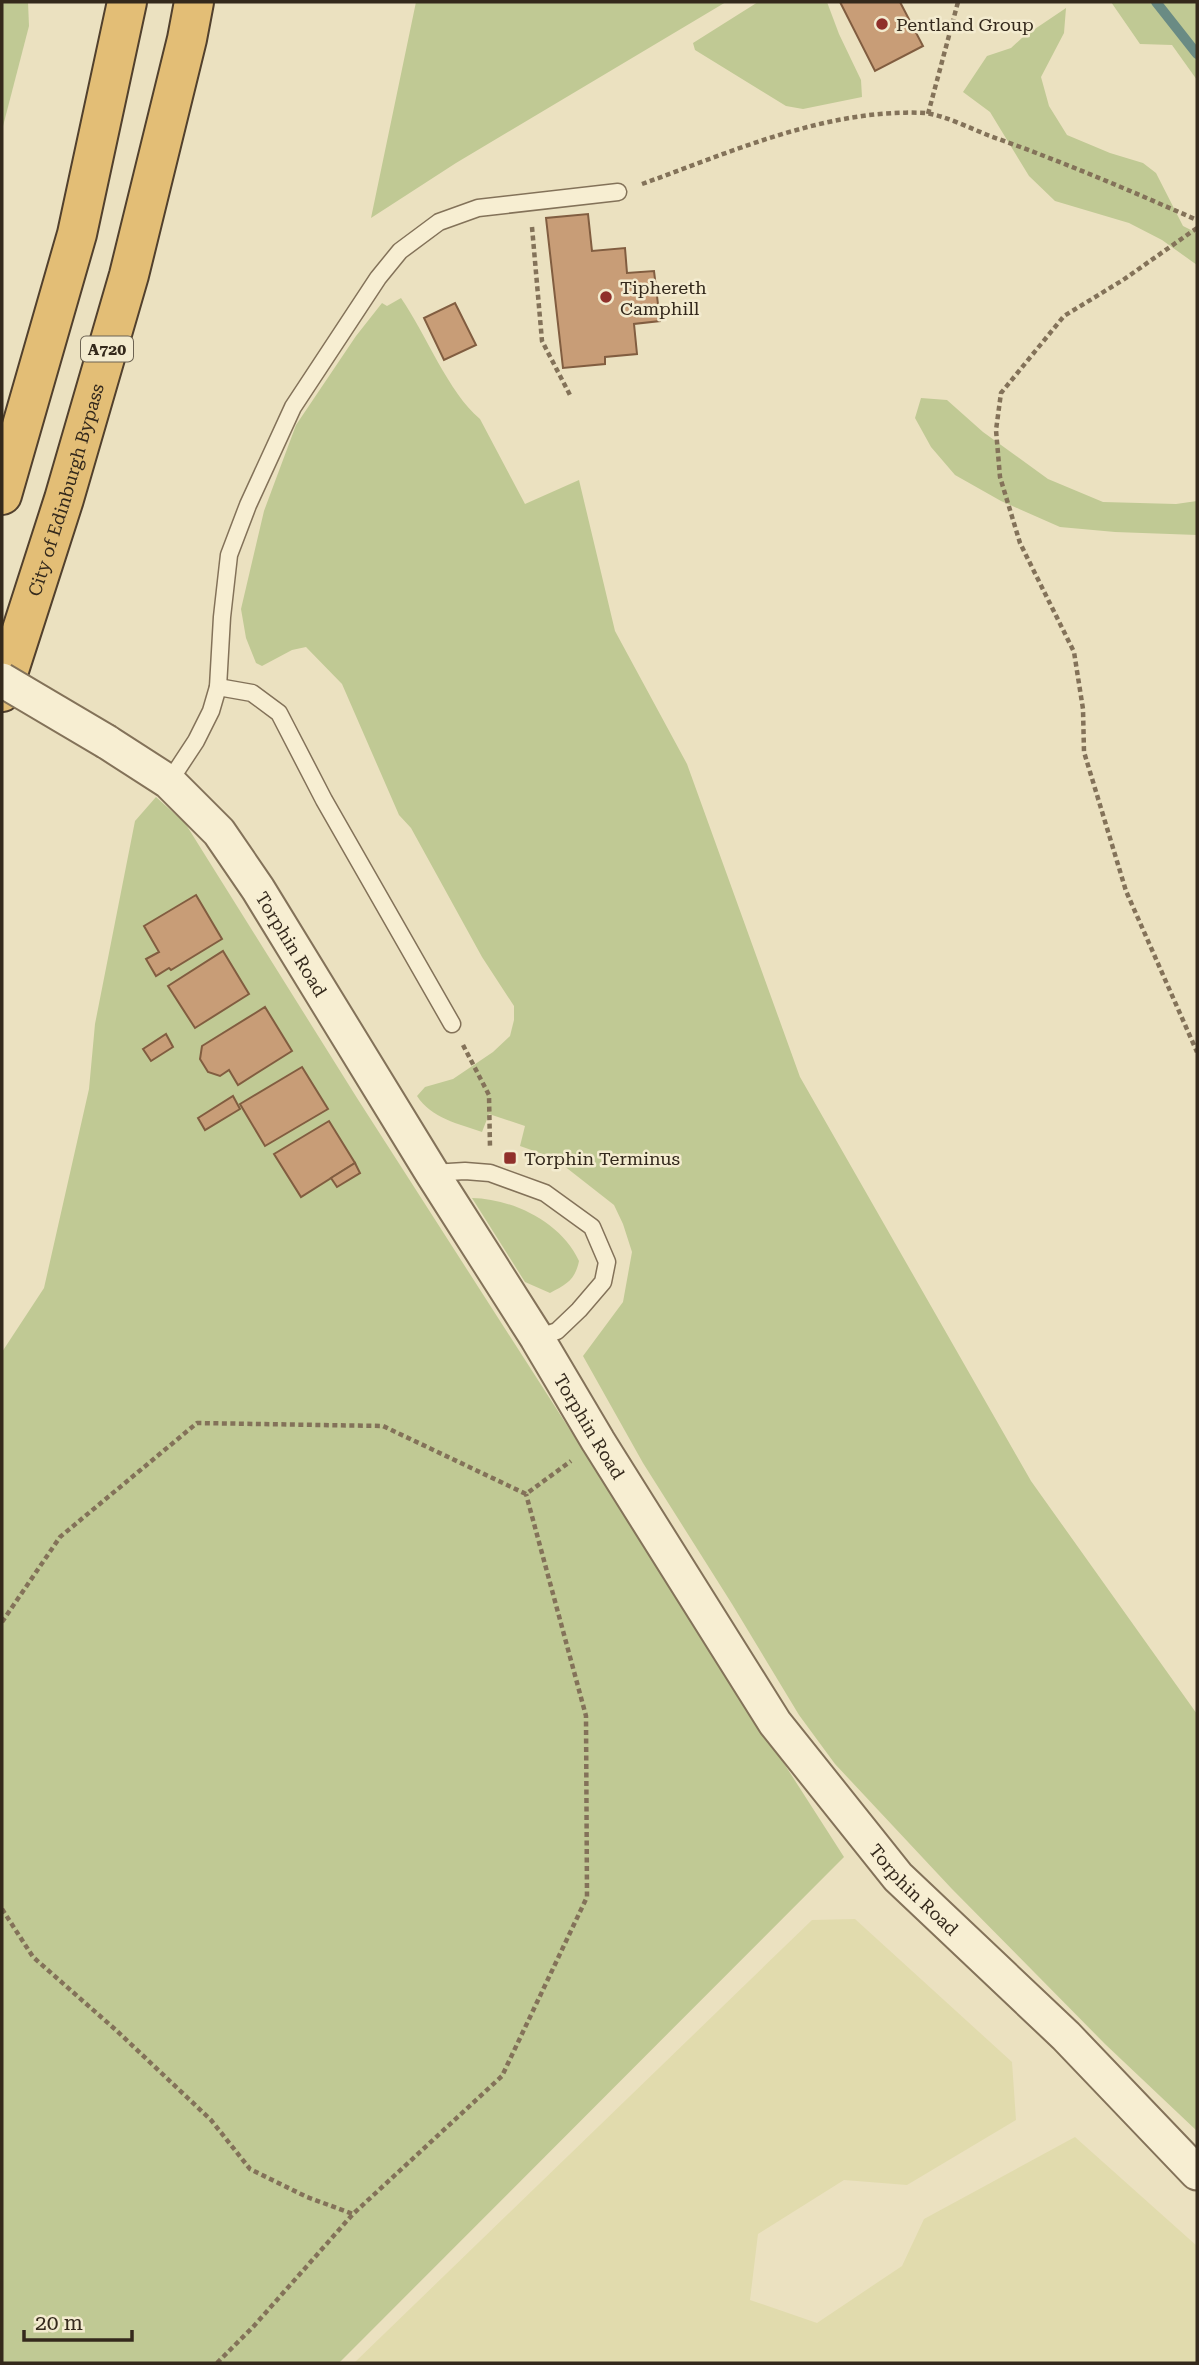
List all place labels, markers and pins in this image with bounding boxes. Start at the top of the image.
place label: Pentland Group [896,14,1034,35]
marker: Pentland Group [874,16,890,32]
place label: Tiphereth Camphill [620,277,707,319]
marker: Tiphereth Camphill [598,289,614,305]
place label: Torphin Terminus [524,1148,680,1169]
marker: Torphin Terminus [502,1150,518,1166]

